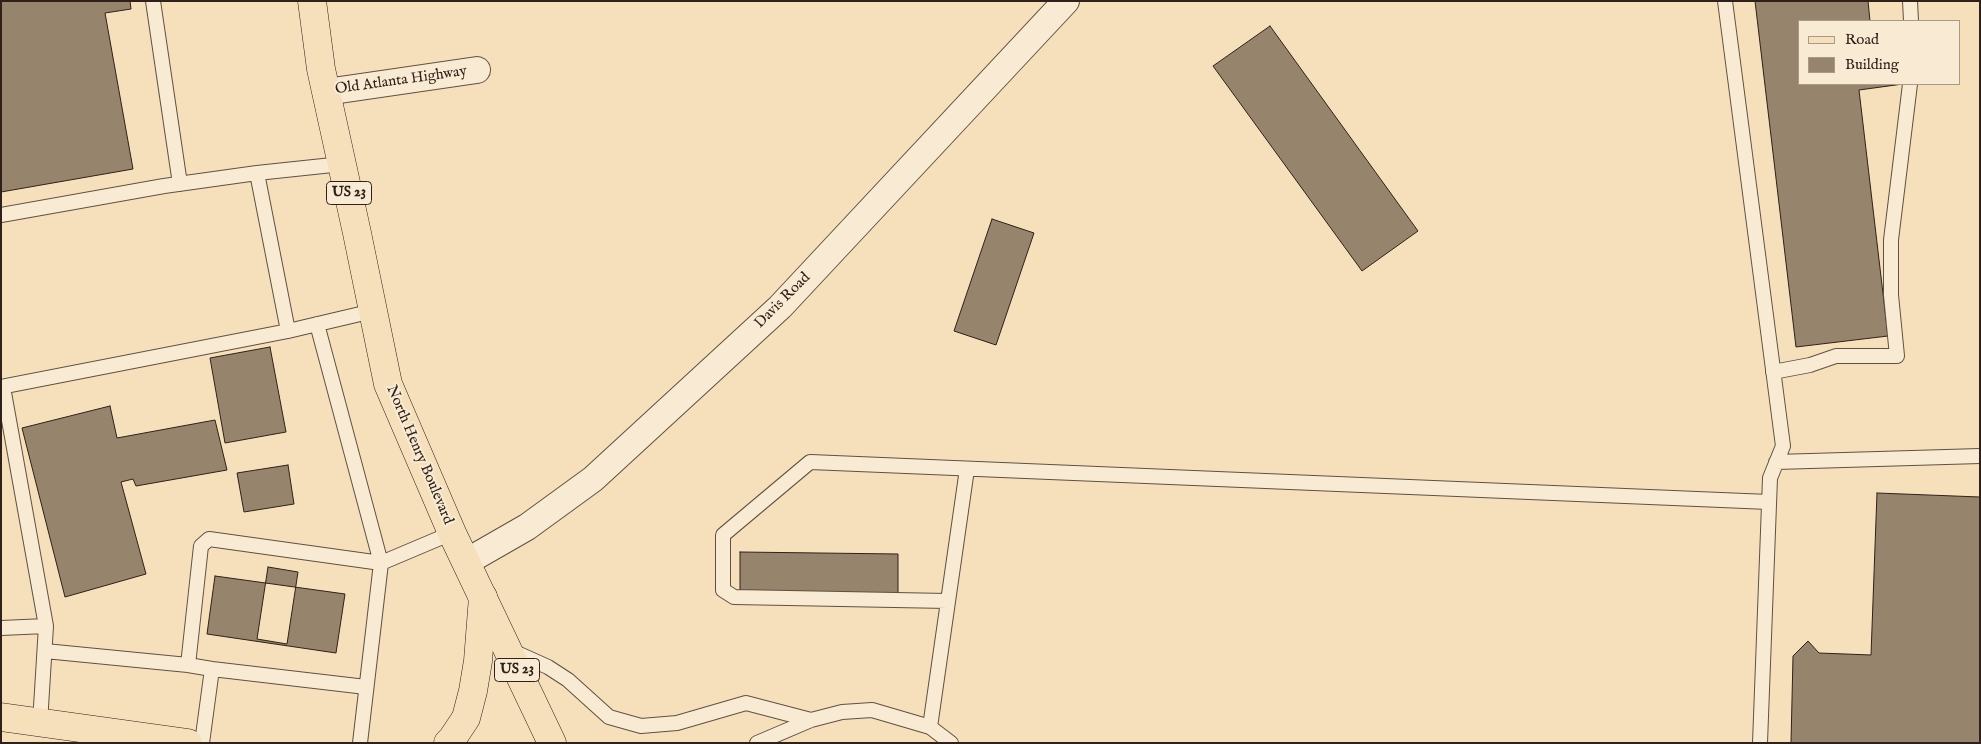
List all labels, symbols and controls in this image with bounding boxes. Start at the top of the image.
legend [1798,20,1961,85]
text: Road [1845,30,1879,49]
text: Building [1845,55,1899,74]
street label: Old Atlanta Highway [334,63,468,99]
road number: US 23 [326,182,372,204]
street label: Davis Road [751,269,815,333]
street label: North Henry Boulevard [382,383,456,527]
road number: US 23 [494,658,540,682]

